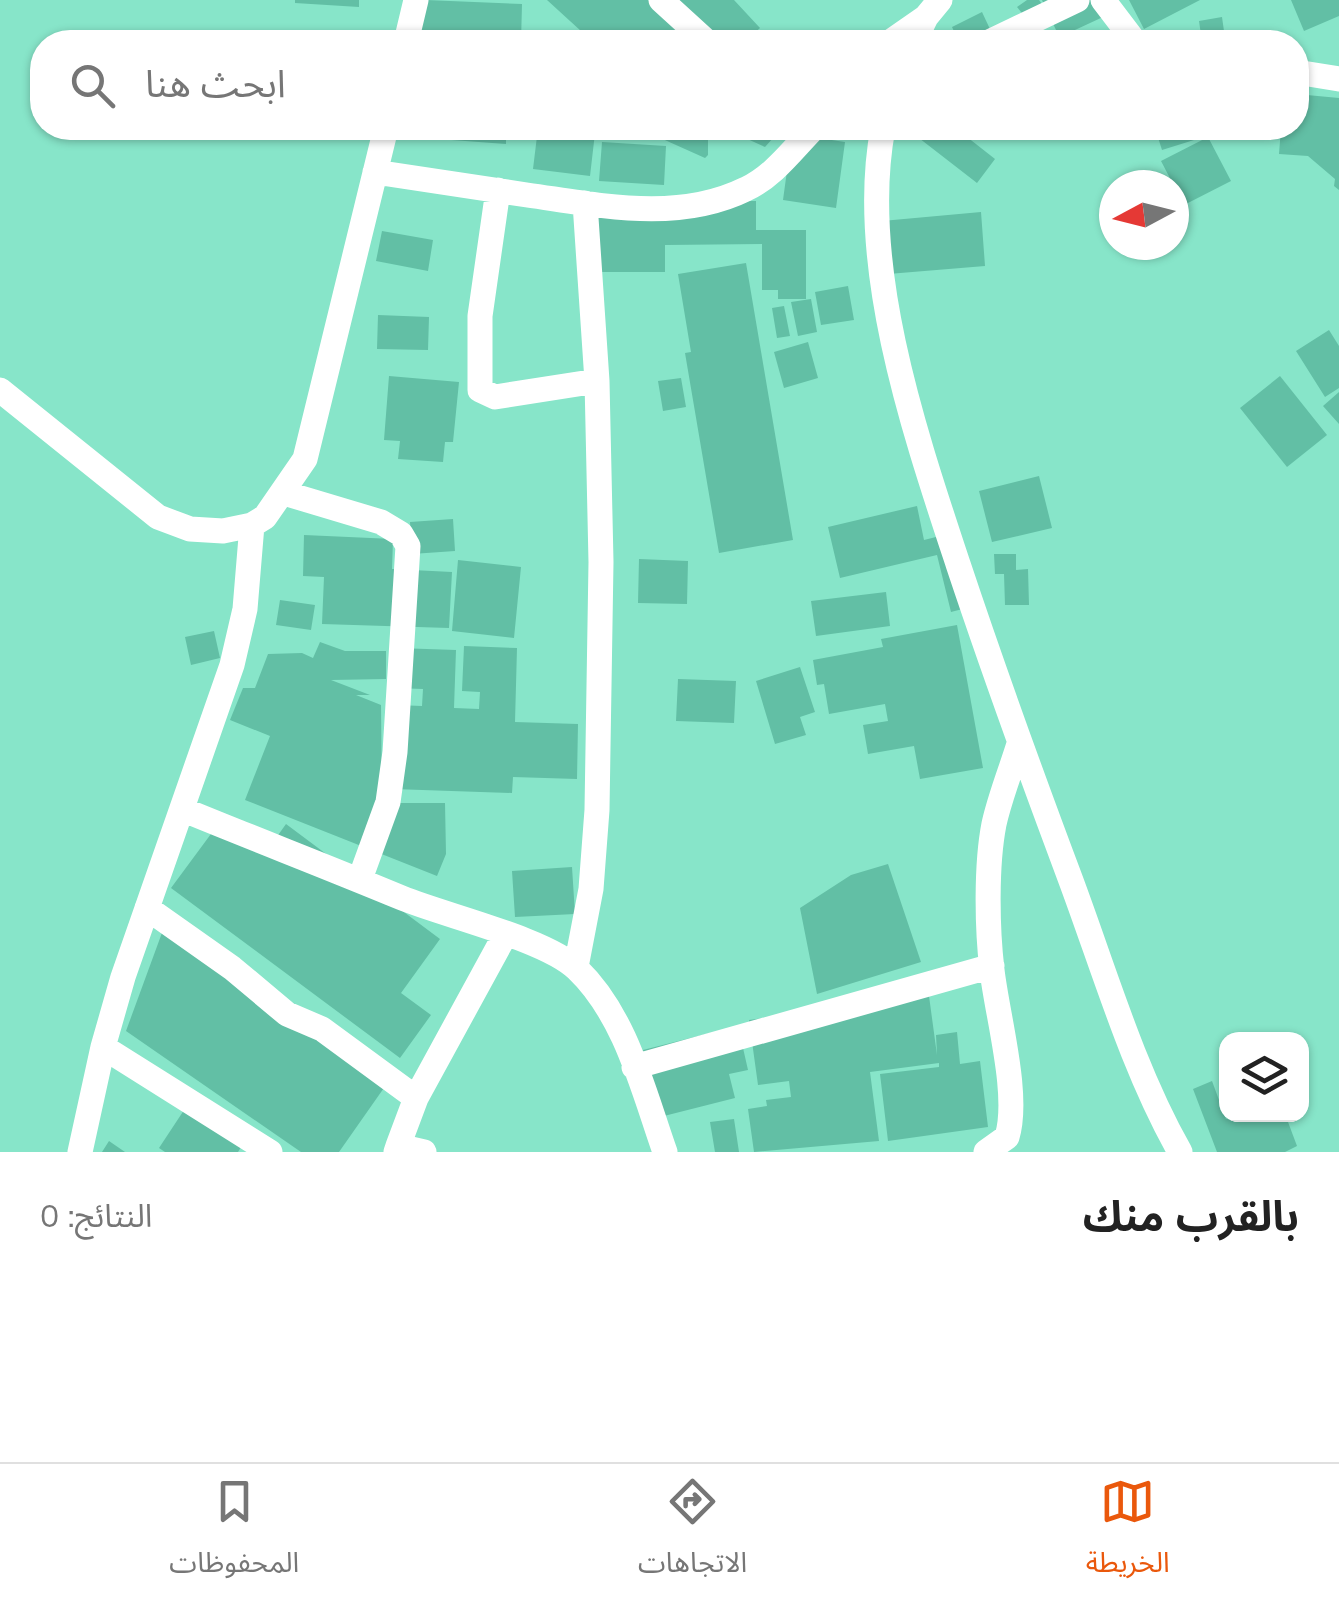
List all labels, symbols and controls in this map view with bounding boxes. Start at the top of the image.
search box [30,30,1309,140]
icon: search [65,58,120,113]
text: ابحث هنا [145,59,286,107]
north arrow [1099,170,1189,260]
map controls [1219,1032,1309,1122]
button: layers [1219,1032,1309,1122]
text: بالقرب منك [1083,1189,1299,1242]
text: النتائج: 0 [40,1195,152,1235]
tab: المحفوظات [169,1474,299,1593]
tab: الاتجاهات [638,1474,747,1593]
tab: الخريطة [1086,1474,1170,1593]

